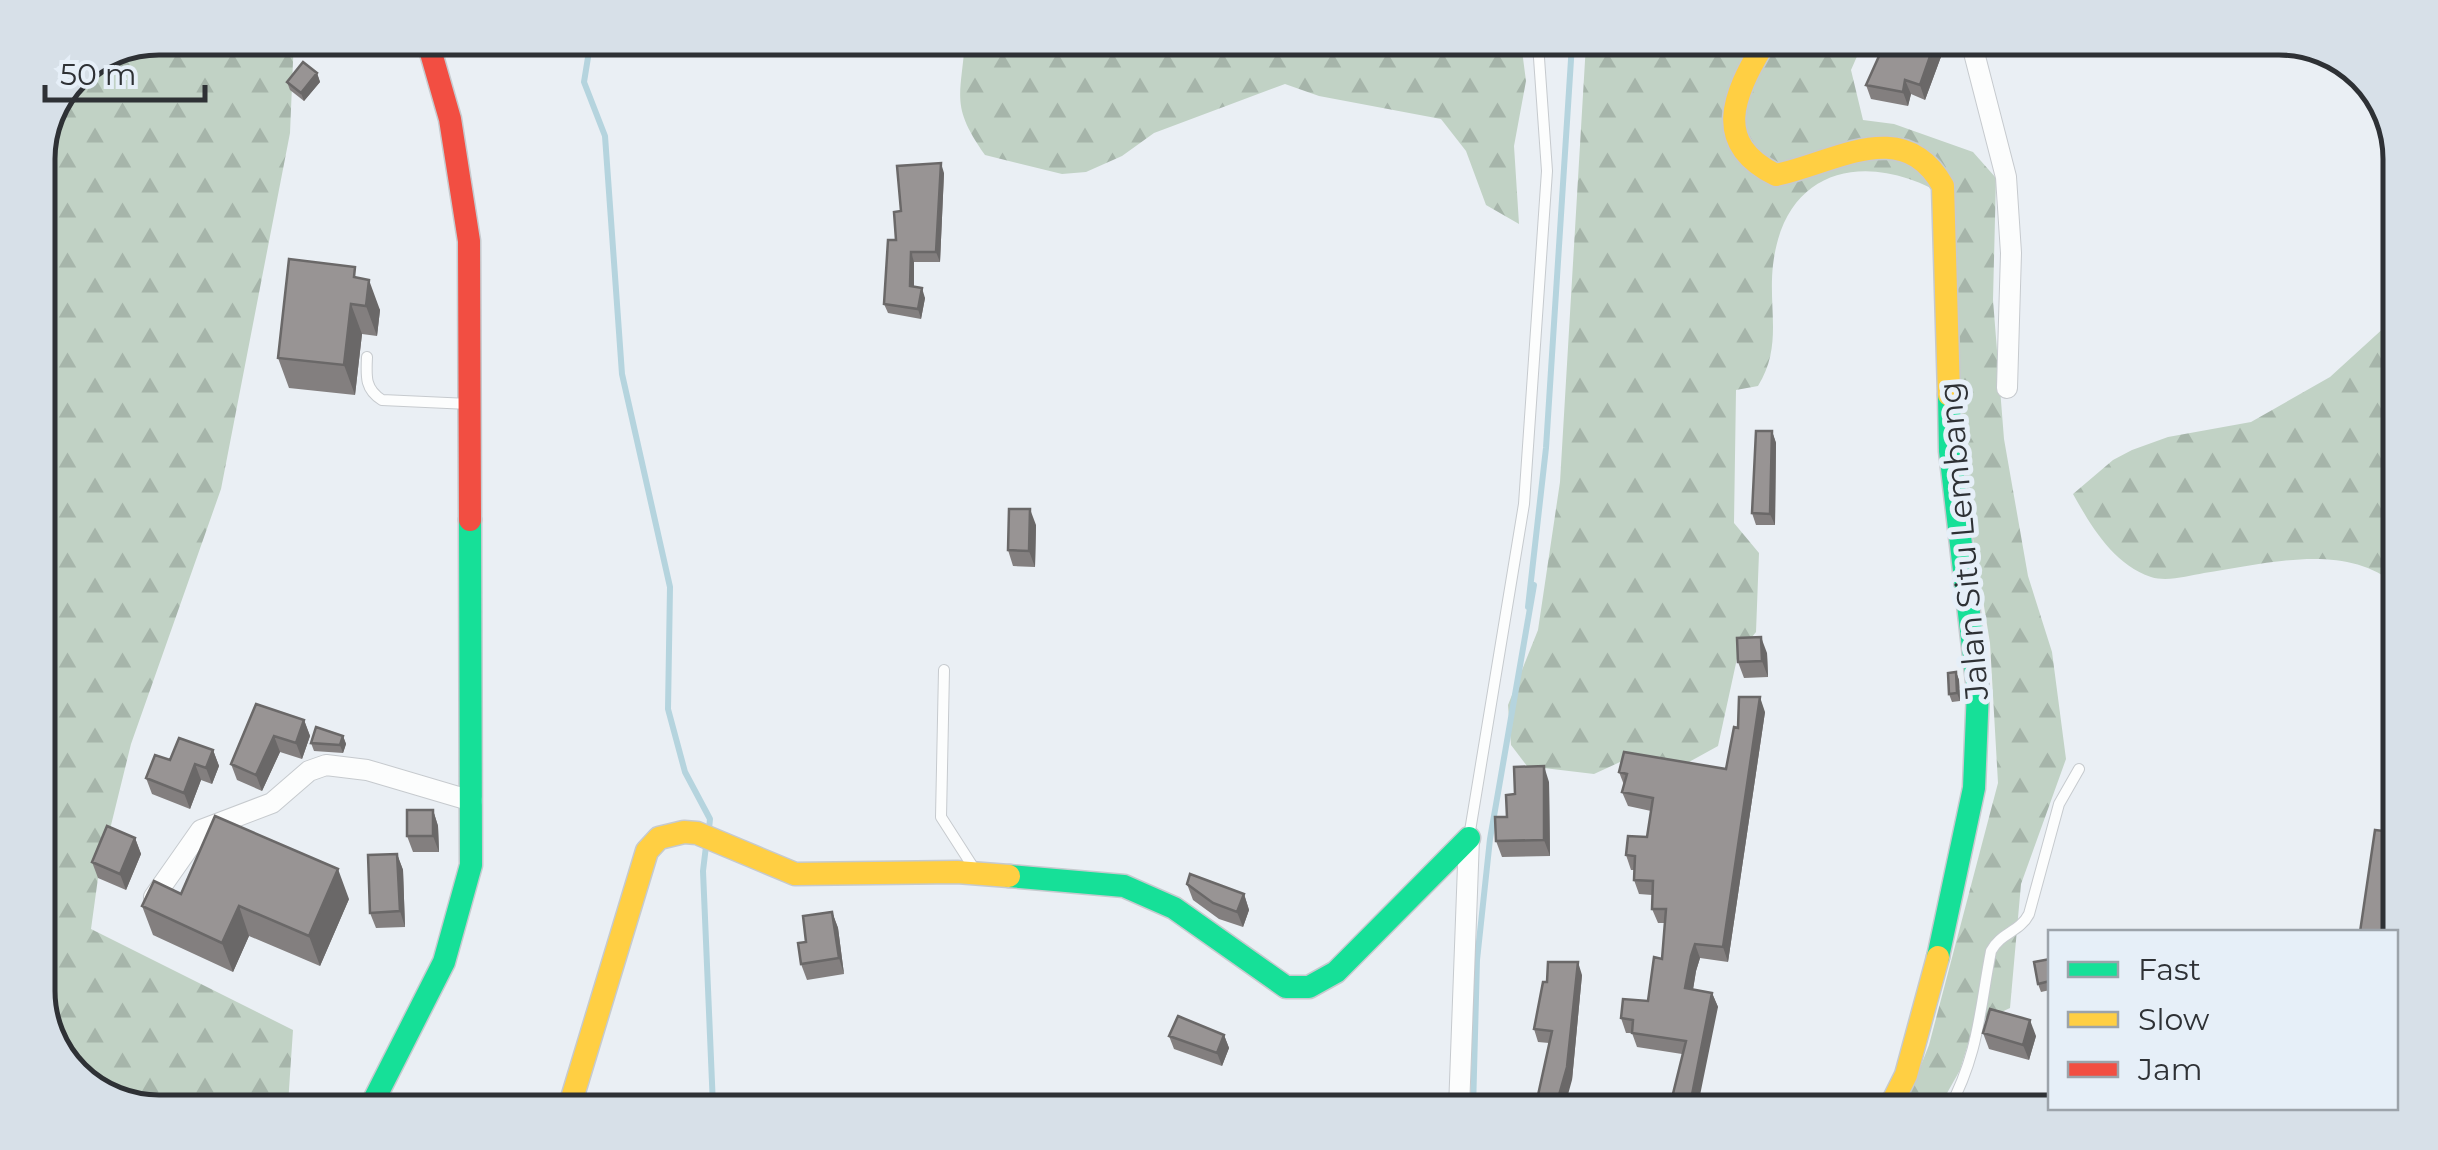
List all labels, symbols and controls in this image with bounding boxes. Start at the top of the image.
scale bar [45,40,205,102]
text: 50 m [60,56,137,93]
street label: Jalan Situ Lembang [1930,380,1996,703]
legend [2048,930,2398,1110]
text: Fast [2138,951,2201,988]
text: Slow [2138,1001,2210,1038]
text: Jam [2137,1051,2203,1088]

